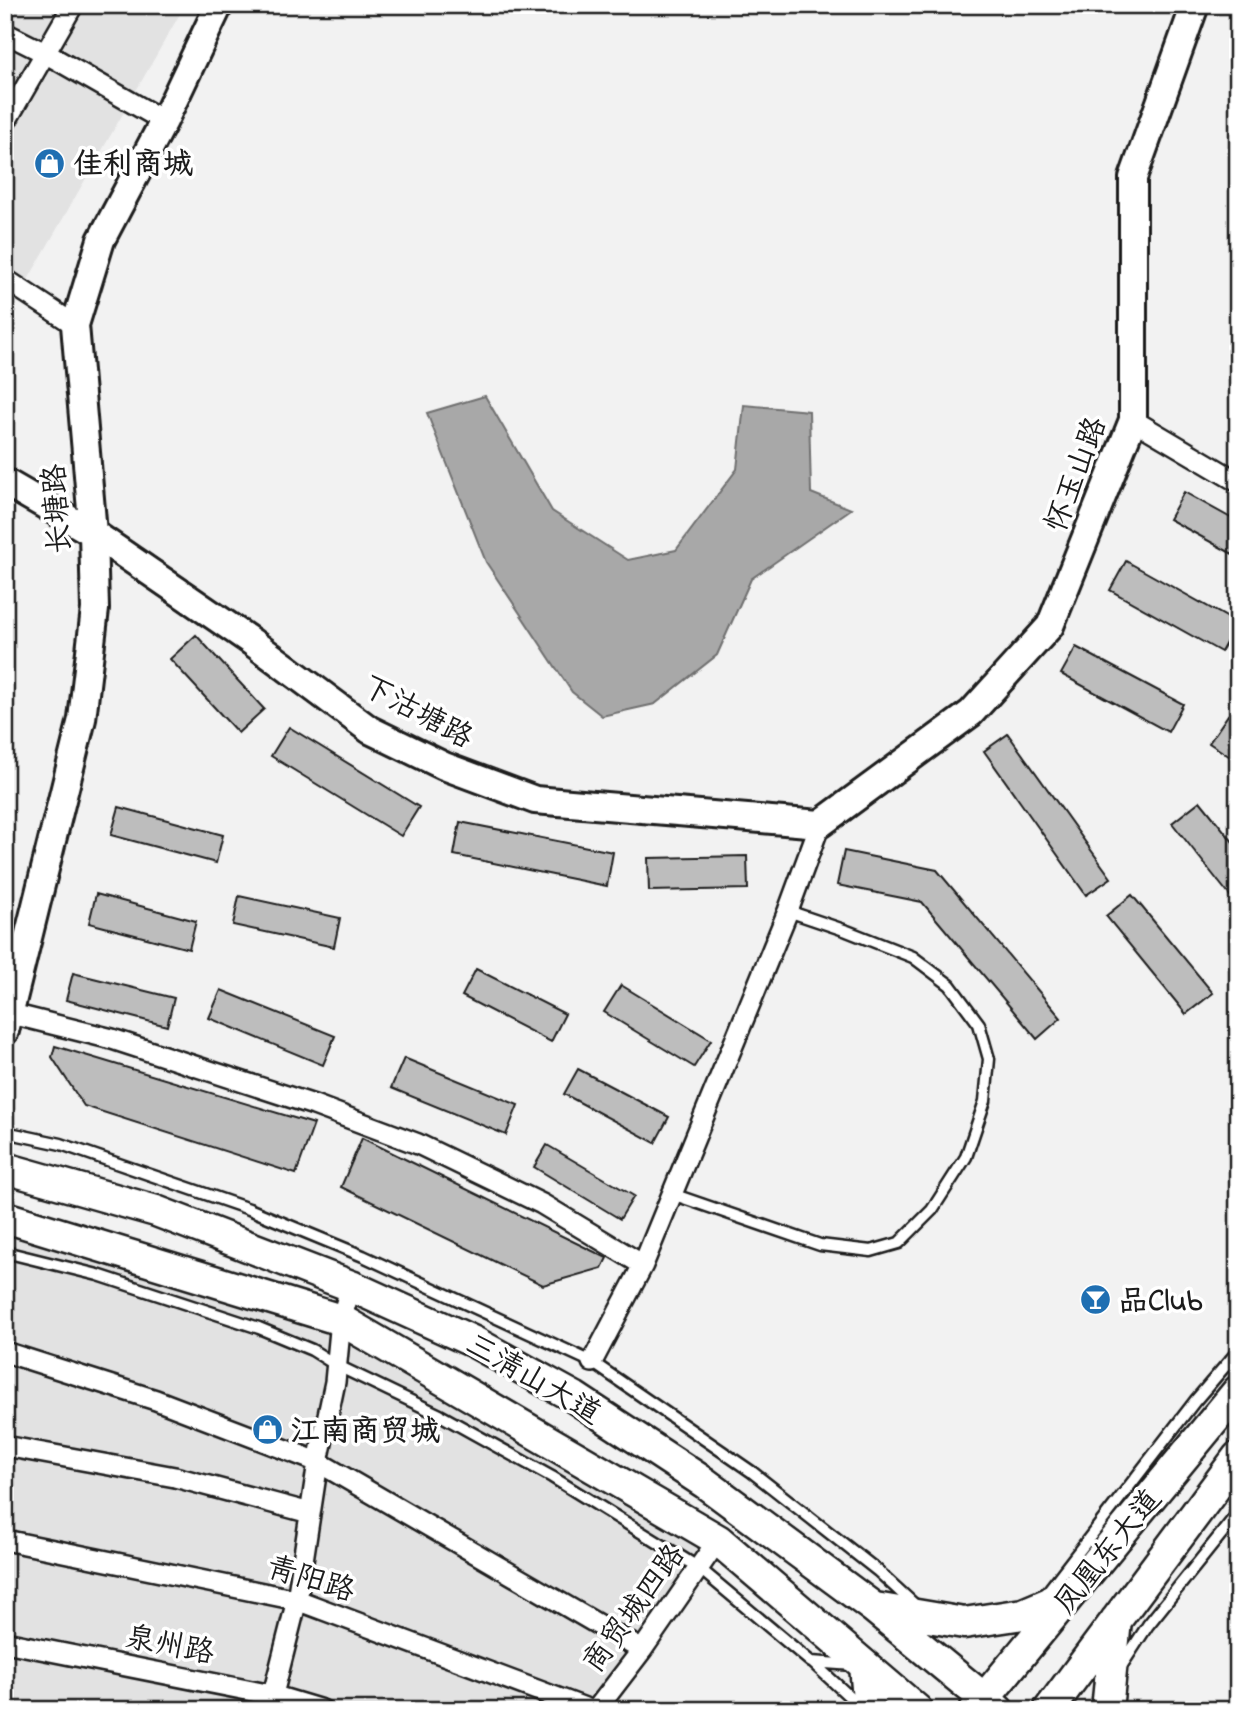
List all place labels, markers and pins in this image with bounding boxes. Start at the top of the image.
place label: 佳利商城 [73,144,193,188]
shop icon: 佳利商城 [33,146,67,180]
place label: 品Club [1118,1281,1203,1325]
bar icon: 品Club [1078,1283,1112,1317]
place label: 江南商贸城 [290,1411,440,1455]
shop icon: 江南商贸城 [250,1413,284,1447]

